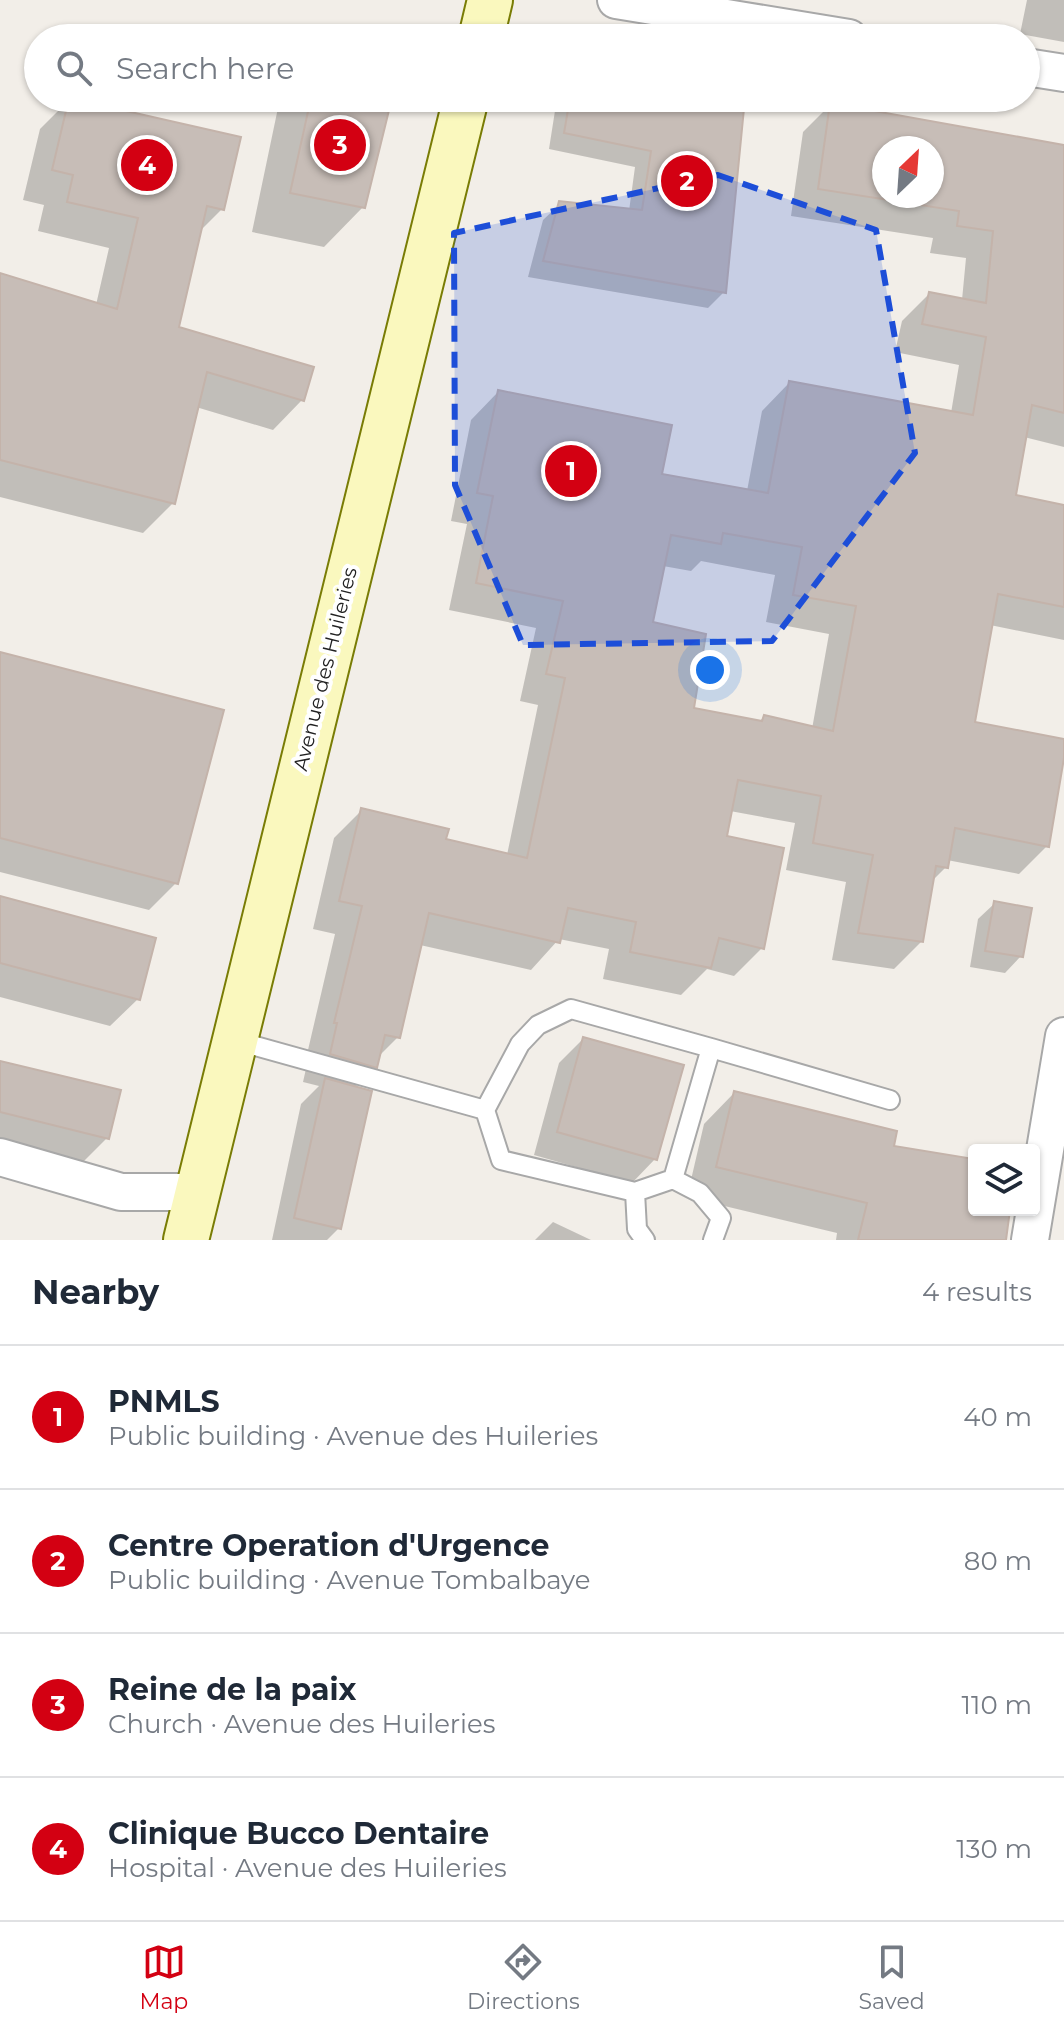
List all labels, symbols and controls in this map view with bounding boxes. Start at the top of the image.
search box [24,24,1040,112]
icon: search [52,46,96,90]
text: Search here [116,50,294,87]
pin: 3 [314,115,366,175]
pin: 4 [121,135,173,195]
north arrow [872,136,944,208]
pin: 2 [661,151,713,211]
pin: 1 [545,441,597,501]
street label: Avenue des Huileries [288,564,362,773]
your location [690,650,730,690]
map controls [968,1144,1040,1216]
button: layers [968,1144,1040,1216]
text: Nearby [32,1271,159,1313]
text: 4 results [922,1276,1032,1308]
text: PNMLS [108,1383,220,1420]
text: 1 [53,1401,63,1433]
text: 40 m [963,1401,1032,1433]
text: Public building · Avenue des Huileries [108,1420,598,1452]
text: Centre Operation d'Urgence [108,1527,549,1564]
text: 2 [50,1545,66,1577]
text: 80 m [964,1545,1032,1577]
text: Public building · Avenue Tombalbaye [108,1564,590,1596]
text: Reine de la paix [108,1671,356,1708]
text: 3 [50,1689,66,1721]
text: 110 m [962,1689,1032,1721]
text: Church · Avenue des Huileries [108,1708,495,1740]
text: Clinique Bucco Dentaire [108,1815,489,1852]
text: 4 [49,1833,67,1865]
text: 130 m [956,1833,1032,1865]
text: Hospital · Avenue des Huileries [108,1852,507,1884]
tab: Map [139,1940,188,2015]
tab: Directions [467,1940,580,2015]
tab: Saved [859,1940,925,2015]

